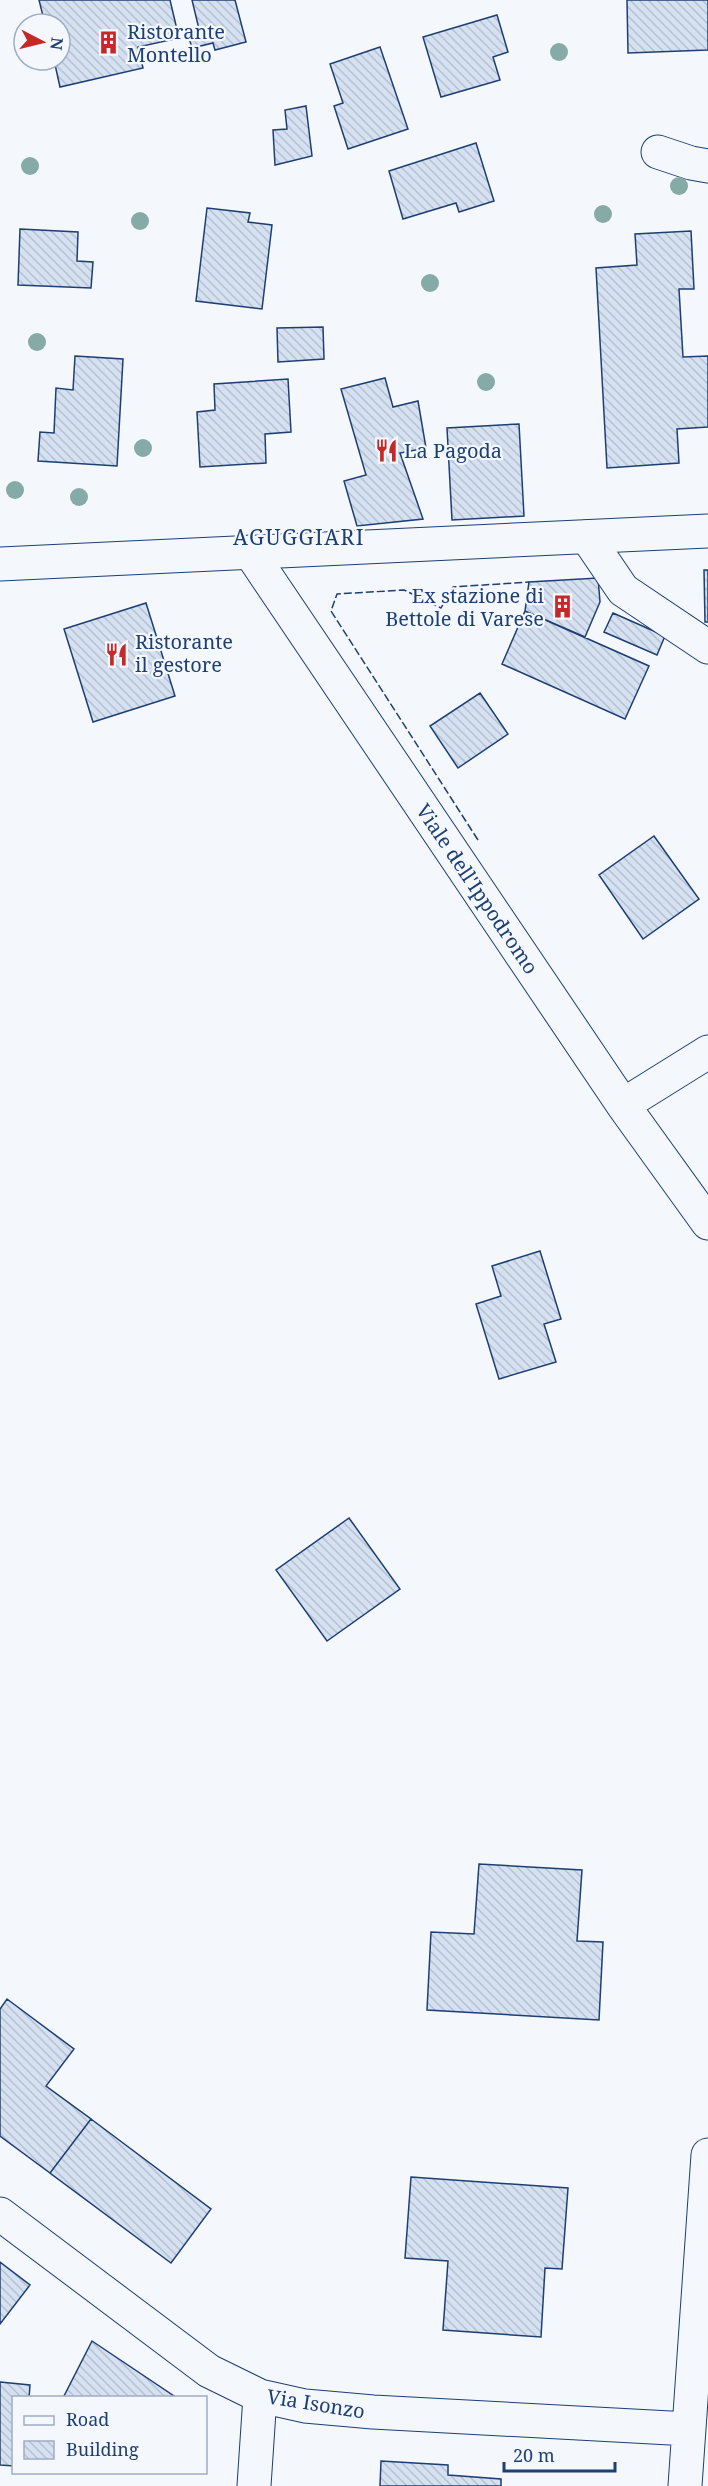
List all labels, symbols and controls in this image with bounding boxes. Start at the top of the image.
north arrow [12,12,72,72]
place label: Ristorante Montello [127,18,225,68]
building icon: Ristorante Montello [96,30,122,56]
text: N [45,36,69,52]
place label: La Pagoda [404,437,502,464]
restaurant icon: La Pagoda [373,438,399,464]
district label: AGUGGIARI [233,523,365,551]
place label: Ex stazione di Bettole di Varese [385,582,545,632]
building icon: Ex stazione di Bettole di Varese [549,594,575,620]
place label: Ristorante il gestore [135,628,233,678]
restaurant icon: Ristorante il gestore [104,641,130,667]
street label: Viale dell'Ippodromo [410,798,545,979]
street label: Via Isonzo [265,2382,367,2425]
legend [12,2396,207,2474]
text: Road [66,2407,109,2431]
scale bar [504,2435,615,2473]
text: Building [66,2437,139,2461]
text: 20 m [513,2443,555,2467]

